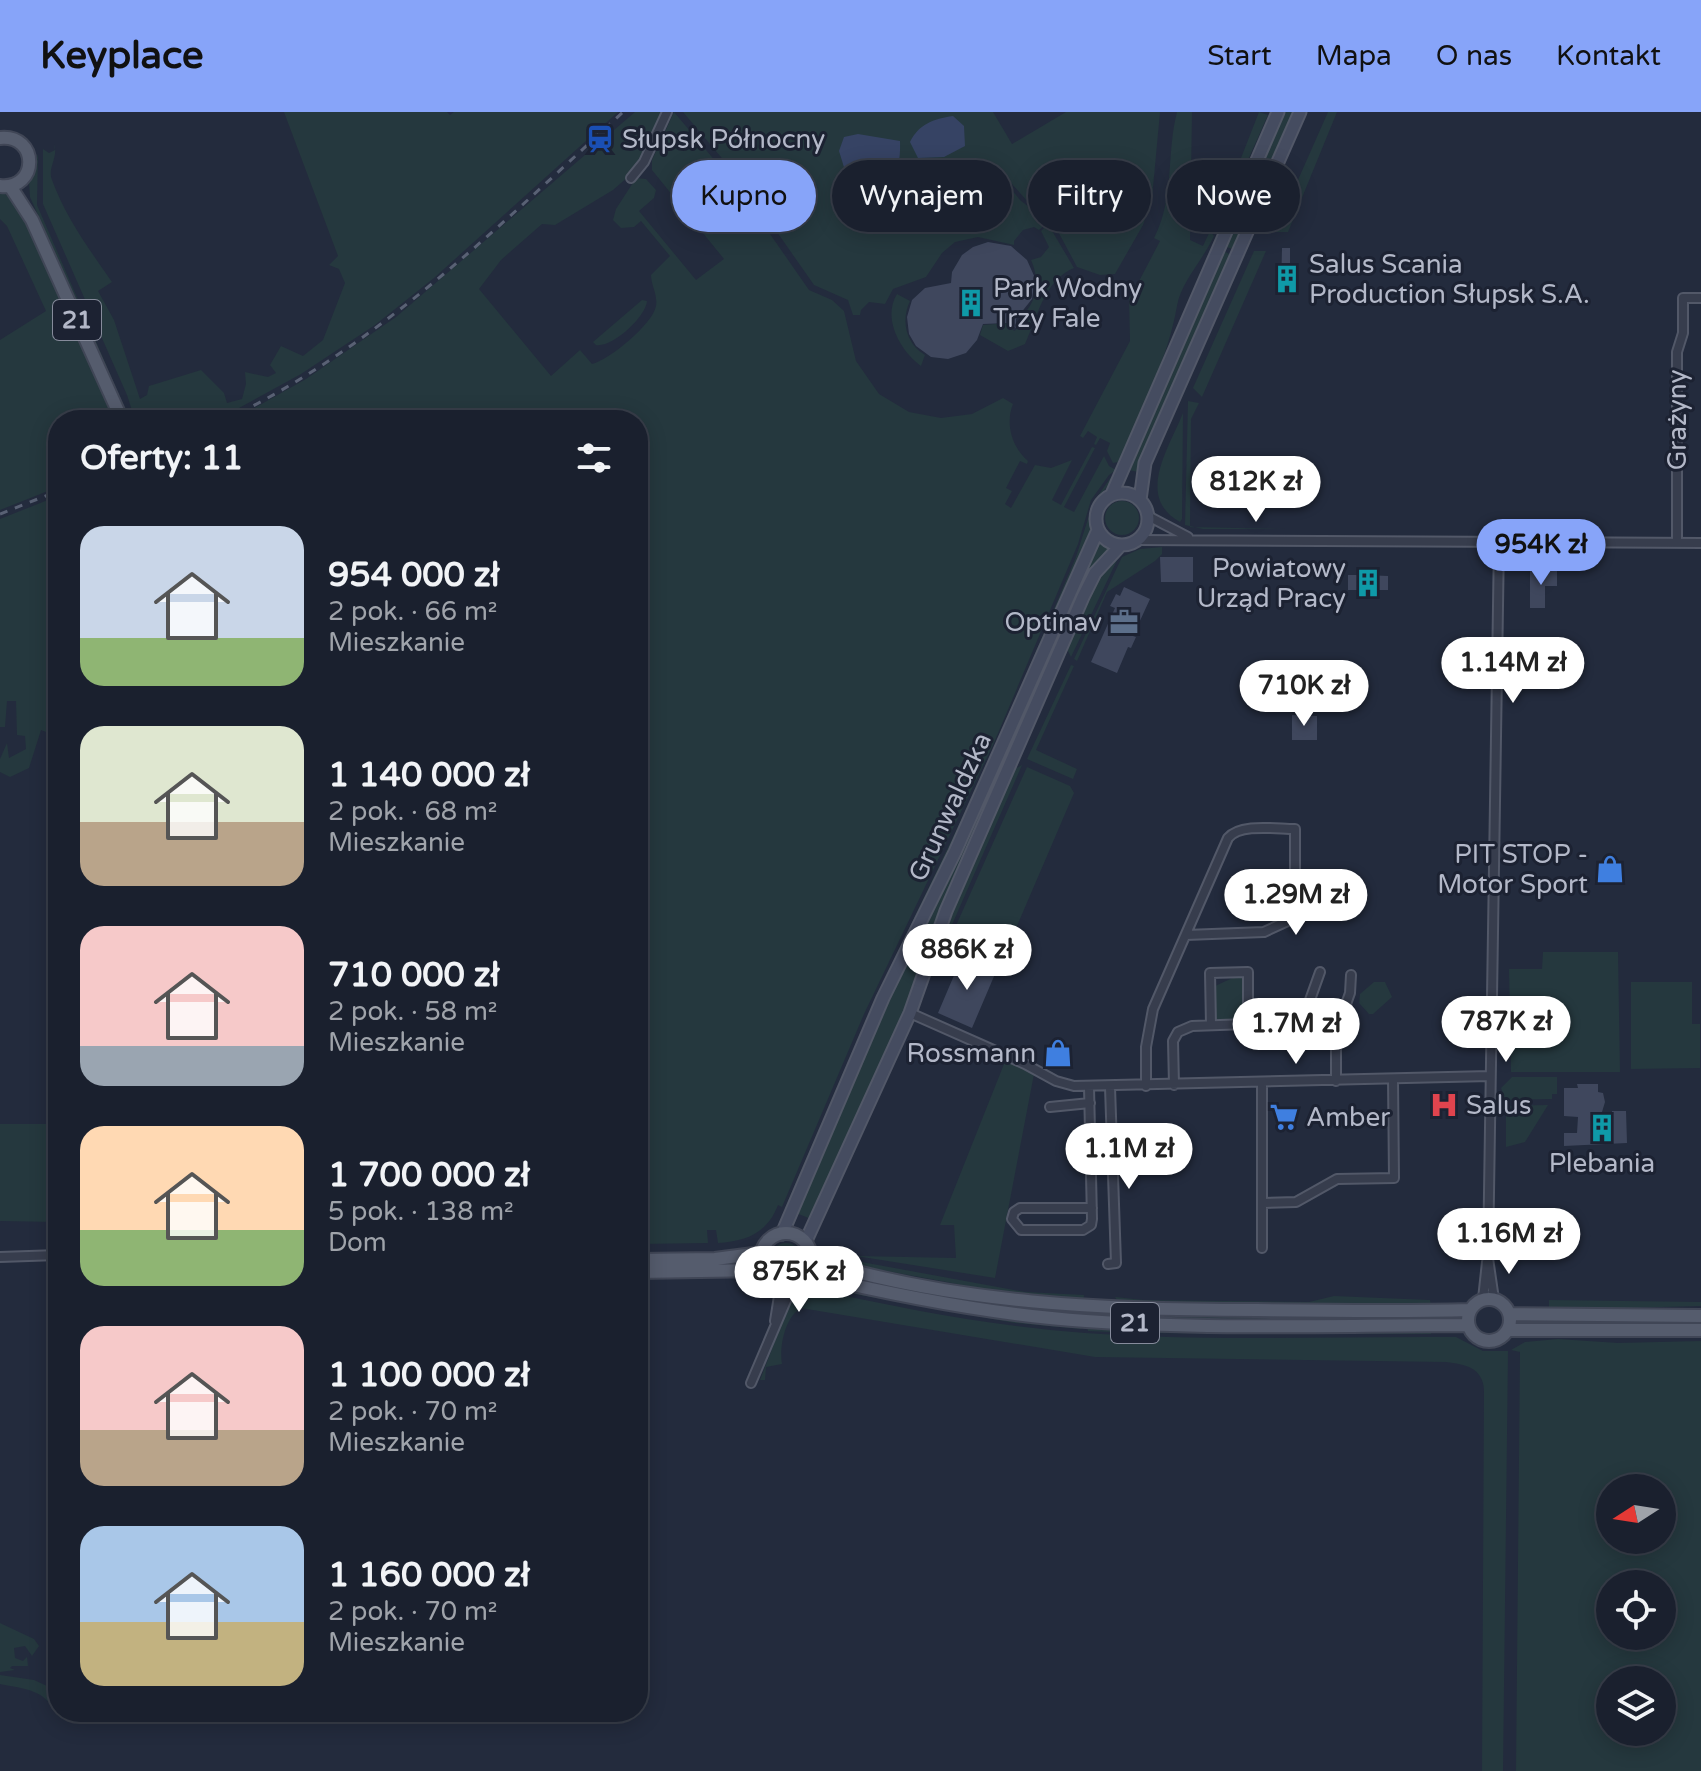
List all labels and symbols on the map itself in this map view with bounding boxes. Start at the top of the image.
station icon: Słupsk Północny [585,124,615,154]
place label: Słupsk Północny [622,124,825,155]
place label: Salus Scania Production Słupsk S.A. [1309,249,1590,310]
building icon: Salus Scania Production Słupsk S.A. [1272,264,1302,294]
place label: Park Wodny Trzy Fale [993,273,1142,334]
building icon: Park Wodny Trzy Fale [956,288,986,318]
road number: 21 [53,300,101,340]
street label: Grażyny [1662,370,1693,470]
pin: 812K zł [1182,456,1330,524]
pin: 954K zł [1467,519,1615,587]
place label: Powiatowy Urząd Pracy [1197,553,1346,614]
building icon: Powiatowy Urząd Pracy [1353,568,1383,598]
place label: Optinav [1004,607,1102,638]
office icon: Optinav [1109,607,1139,637]
pin: 1.14M zł [1430,637,1596,705]
pin: 710K zł [1230,660,1378,728]
street label: Grunwaldzka [902,728,998,886]
place label: PIT STOP - Motor Sport [1437,839,1588,900]
shop icon: PIT STOP - Motor Sport [1595,854,1625,884]
pin: 1.29M zł [1213,869,1379,937]
pin: 886K zł [893,924,1041,992]
pin: 787K zł [1432,996,1580,1064]
pin: 1.7M zł [1222,998,1370,1066]
place label: Rossmann [907,1038,1036,1069]
shop icon: Rossmann [1043,1038,1073,1068]
hospital icon: Salus [1429,1090,1459,1120]
place label: Salus [1466,1090,1531,1121]
supermarket icon: Amber [1269,1102,1299,1132]
place label: Amber [1306,1102,1390,1133]
building icon: Plebania [1587,1113,1617,1143]
pin: 1.1M zł [1055,1123,1203,1191]
place label: Plebania [1549,1148,1655,1179]
pin: 1.16M zł [1426,1208,1592,1276]
pin: 875K zł [725,1246,873,1314]
road number: 21 [1111,1303,1159,1343]
north arrow [1596,1474,1676,1554]

